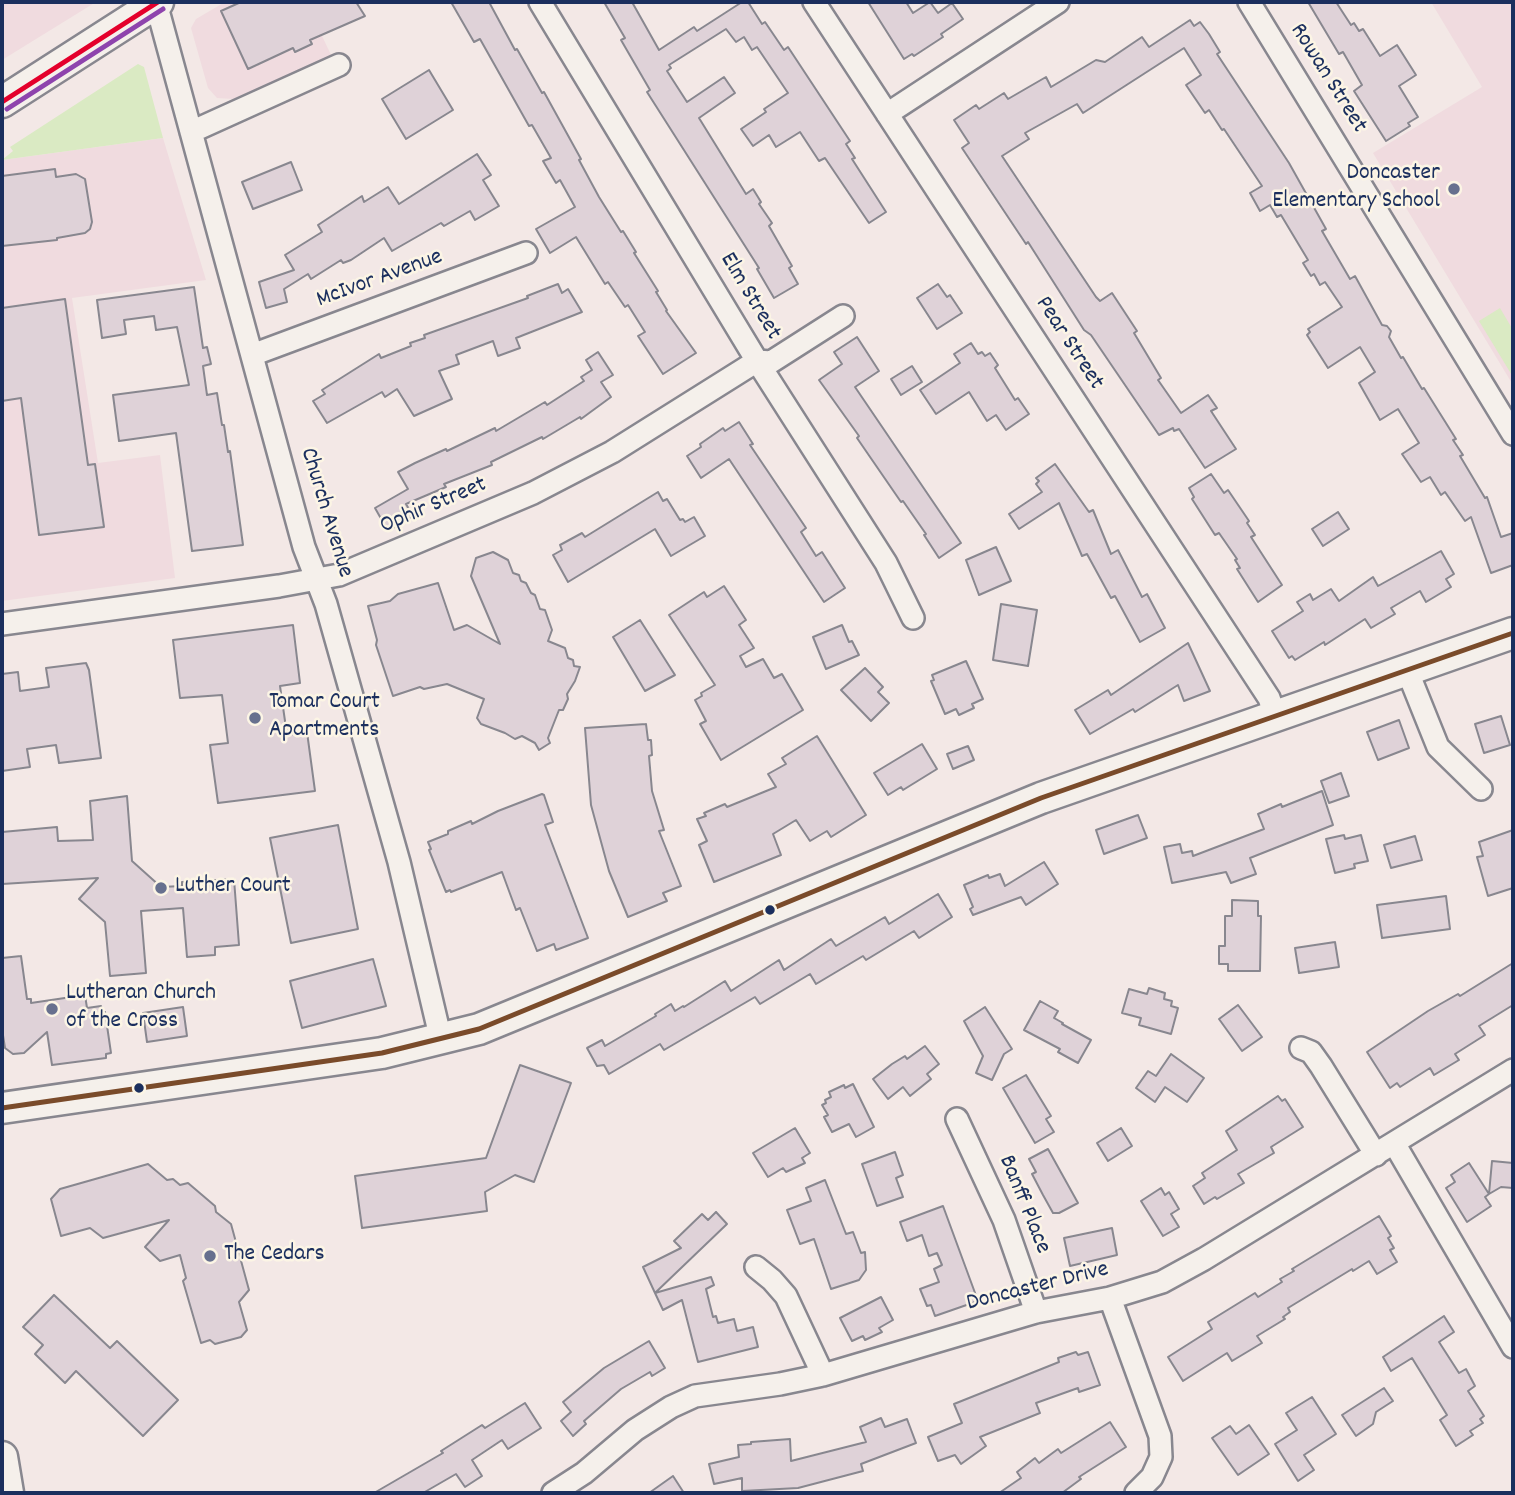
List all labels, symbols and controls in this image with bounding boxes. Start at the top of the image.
street label: Rowan Street [1282,19,1372,139]
place label: Doncaster Elementary School [1272,161,1440,217]
marker: Doncaster Elementary School [1446,181,1462,197]
street label: McIvor Avenue [313,244,447,316]
street label: Elm Street [712,248,786,346]
street label: Pear Street [1027,292,1109,396]
street label: Church Avenue [292,445,358,581]
street label: Ophir Street [376,472,492,542]
place label: Tomar Court Apartments [269,690,380,746]
marker: Tomar Court Apartments [247,710,263,726]
place label: Luther Court [175,874,291,902]
marker: Luther Court [153,880,169,896]
unlabelled marker [763,903,777,917]
place label: Lutheran Church of the Cross [66,981,216,1037]
marker: Lutheran Church of the Cross [44,1001,60,1017]
unlabelled marker [132,1081,146,1095]
street label: Banff Place [990,1152,1056,1258]
place label: The Cedars [224,1242,325,1270]
marker: The Cedars [202,1248,218,1264]
street label: Doncaster Drive [964,1256,1112,1320]

